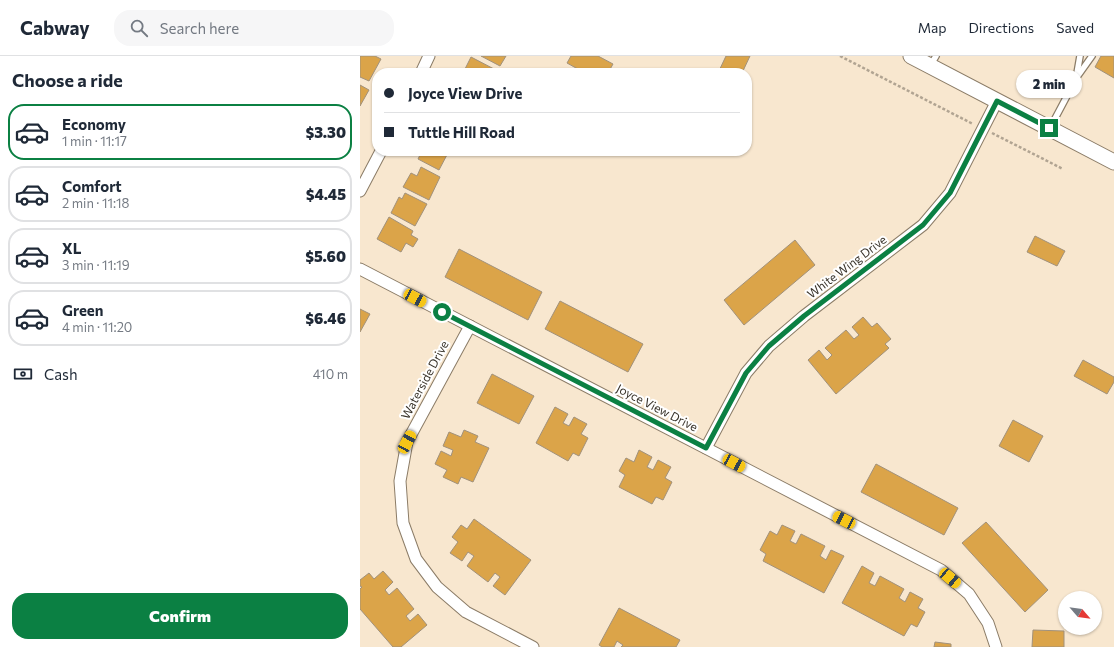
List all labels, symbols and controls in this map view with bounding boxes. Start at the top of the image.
search box [114,10,394,46]
text: Cabway [20,16,90,39]
icon: search [128,17,150,39]
text: Search here [160,19,239,37]
text: Map [918,19,947,36]
text: Directions [969,19,1034,36]
text: Saved [1056,19,1094,36]
text: Choose a ride [12,69,123,91]
callout: 2 min [1016,70,1082,98]
text: 2 min [1033,76,1065,92]
text: Joyce View Drive [408,84,522,102]
icon: car [14,114,50,150]
text: Economy [62,115,126,133]
route end [1040,119,1058,137]
text: $3.30 [305,123,346,141]
text: Tuttle Hill Road [408,123,515,141]
text: 1 min · 11:17 [62,133,127,149]
icon: car [14,176,50,212]
text: Comfort [62,177,122,195]
text: $4.45 [306,185,346,203]
text: 2 min · 11:18 [62,195,130,211]
street label: White Wing Drive [804,232,889,301]
icon: car [14,238,50,274]
text: XL [62,239,81,257]
text: $5.60 [305,247,346,265]
text: 3 min · 11:19 [62,257,130,273]
car [402,287,428,309]
icon: car [14,300,50,336]
text: Green [62,301,103,319]
route start [433,303,451,321]
text: $6.46 [305,309,346,327]
text: 4 min · 11:20 [62,319,132,335]
street label: Waterside Drive [398,338,451,421]
icon: cash [12,363,34,385]
text: Cash [44,365,78,383]
text: 410 m [313,366,348,382]
street label: Joyce View Drive [614,381,700,435]
car [396,429,418,455]
car [721,452,747,474]
car [831,509,857,531]
car [937,566,963,590]
north arrow [1058,591,1102,635]
map controls [1058,591,1102,635]
button: Confirm [12,593,348,639]

